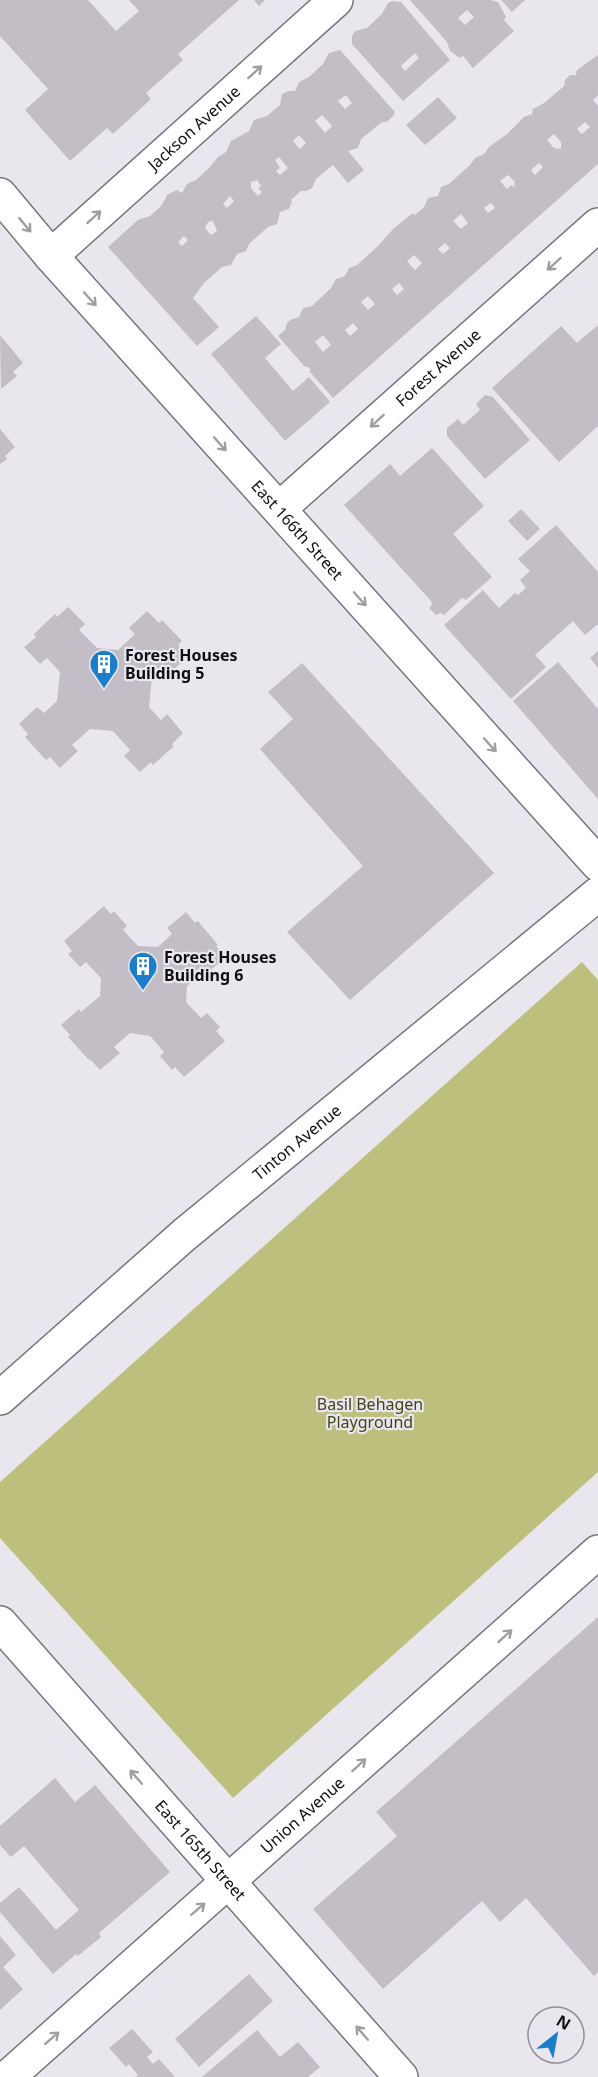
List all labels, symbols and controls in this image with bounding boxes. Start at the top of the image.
one-way arrow [248,65,263,79]
street label: Jackson Avenue [141,80,245,176]
one-way arrow [87,210,102,224]
one-way arrow [19,217,32,233]
one-way arrow [547,257,562,271]
one-way arrow [83,291,97,306]
street label: Forest Avenue [391,324,485,411]
one-way arrow [370,414,385,428]
one-way arrow [213,436,227,451]
street label: East 166th Street [247,475,348,585]
one-way arrow [353,592,367,607]
place label: Forest Houses Building 5 [125,644,238,684]
building icon: Forest Houses Building 5 [88,648,120,690]
one-way arrow [483,737,497,752]
place label: Forest Houses Building 6 [164,946,277,986]
building icon: Forest Houses Building 6 [127,950,159,992]
street label: Tinton Avenue [248,1099,346,1185]
park label: Basil Behagen Playground [317,1393,423,1433]
one-way arrow [497,1629,512,1643]
one-way arrow [351,1759,367,1772]
one-way arrow [129,1770,143,1785]
street label: Union Avenue [256,1772,349,1858]
street label: East 165th Street [150,1795,251,1905]
one-way arrow [190,1902,205,1916]
north arrow [526,2005,586,2065]
text: N [552,2009,575,2035]
one-way arrow [355,2026,369,2041]
one-way arrow [44,2031,59,2045]

